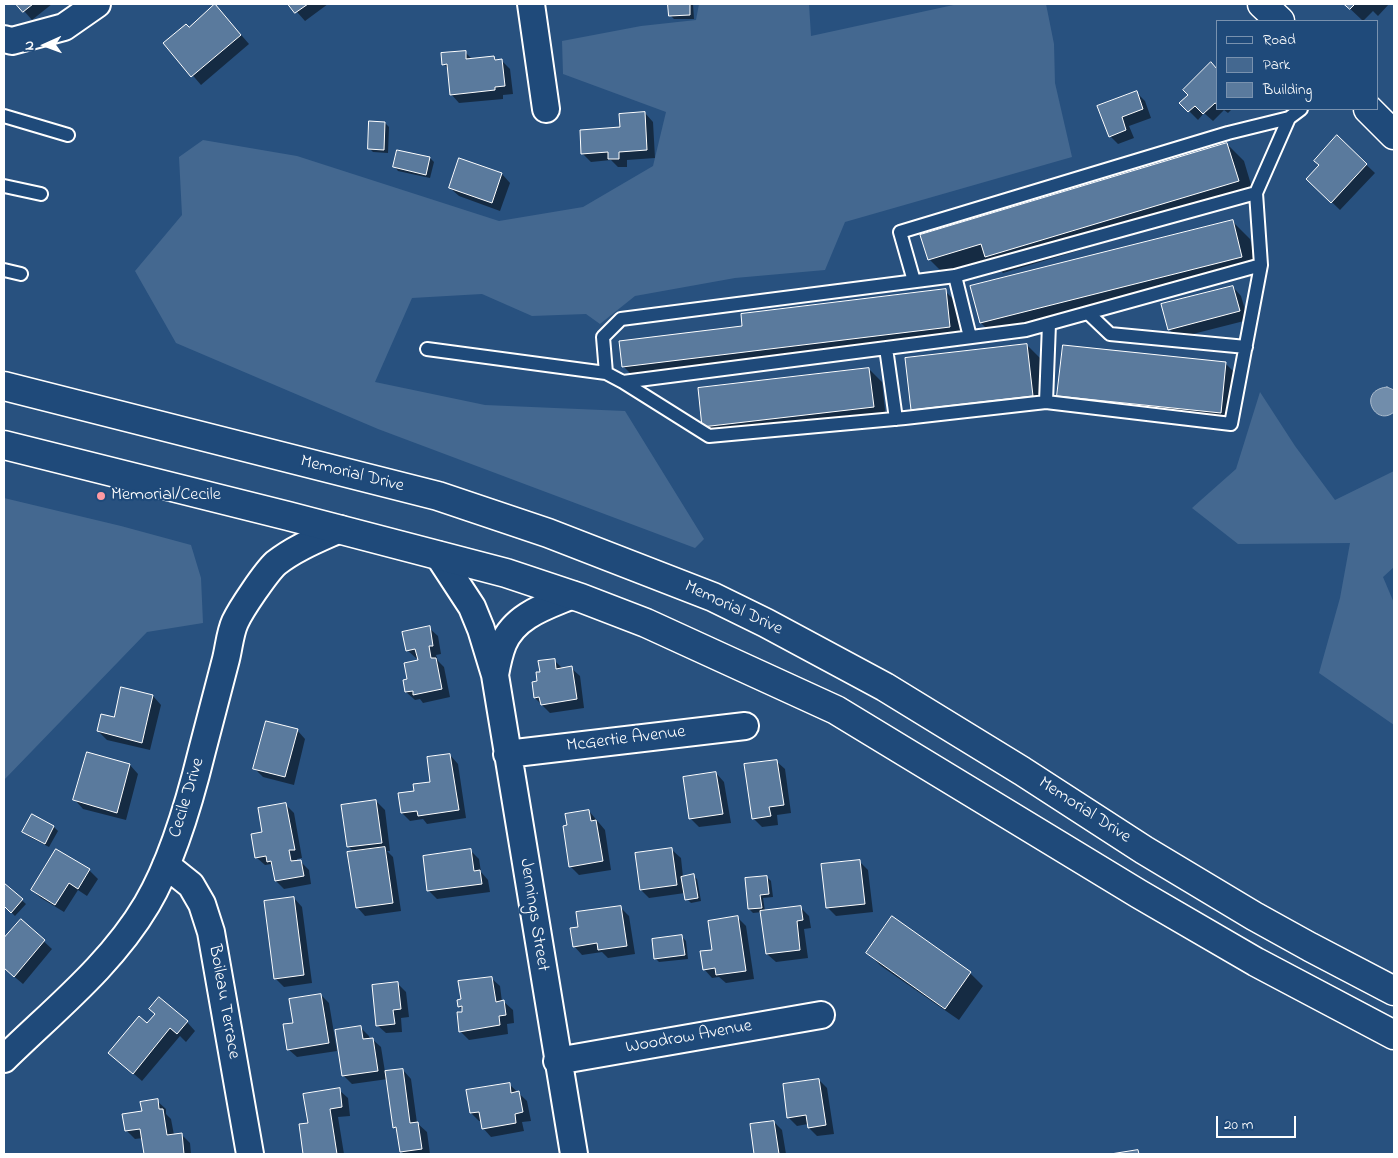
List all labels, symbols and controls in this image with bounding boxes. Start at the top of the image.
north arrow [20,20,70,70]
legend [1216,20,1378,110]
text: Road [1263,29,1296,51]
text: N [19,40,40,51]
text: Park [1263,54,1290,76]
text: Building [1263,79,1312,101]
street label: Memorial Drive [298,452,406,498]
place label: Memorial/Cecile [111,485,221,507]
marker: Memorial/Cecile [95,490,107,502]
street label: Memorial Drive [680,577,786,641]
street label: McGertie Avenue [565,722,687,758]
street label: Cecile Drive [166,755,210,841]
street label: Memorial Drive [1034,773,1134,849]
street label: Jennings Street [513,857,553,973]
street label: Boileau Terrace [202,943,244,1061]
street label: Woodrow Avenue [624,1016,754,1060]
scale bar [1218,1106,1298,1138]
text: 20 m [1224,1114,1253,1136]

